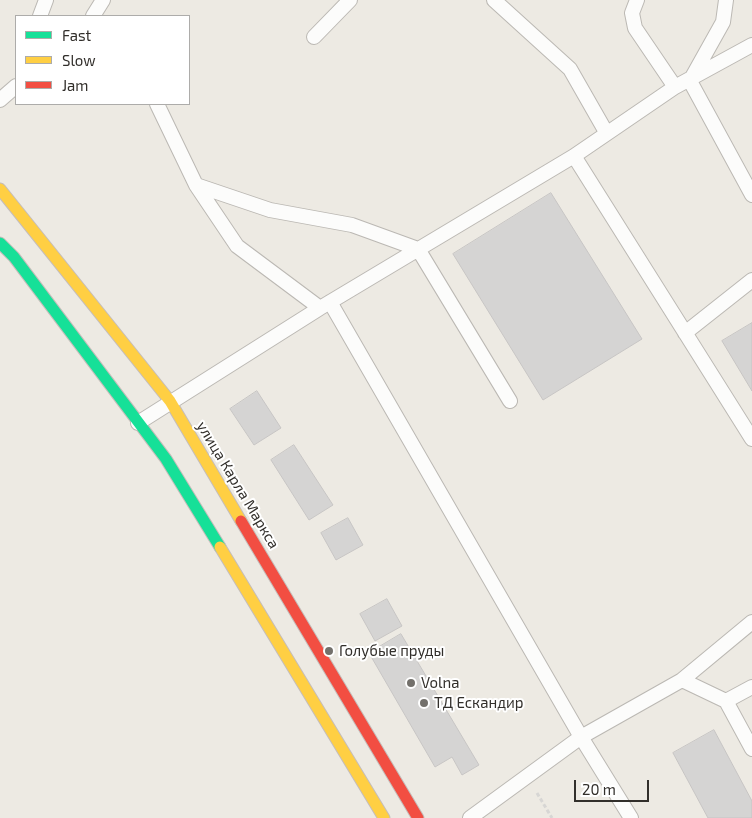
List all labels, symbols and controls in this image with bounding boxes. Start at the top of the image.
legend [15,15,190,105]
text: Fast [62,26,91,44]
text: Slow [62,51,96,69]
text: Jam [62,76,88,94]
street label: улица Карла Маркса [193,418,283,552]
place label: Голубые пруды [339,642,444,660]
marker: Голубые пруды [323,645,335,657]
place label: Volna [421,674,459,692]
marker: Volna [405,677,417,689]
place label: ТД Ескандир [434,694,524,712]
marker: ТД Ескандир [418,697,430,709]
scale bar [577,770,652,802]
text: 20 m [582,780,616,798]

